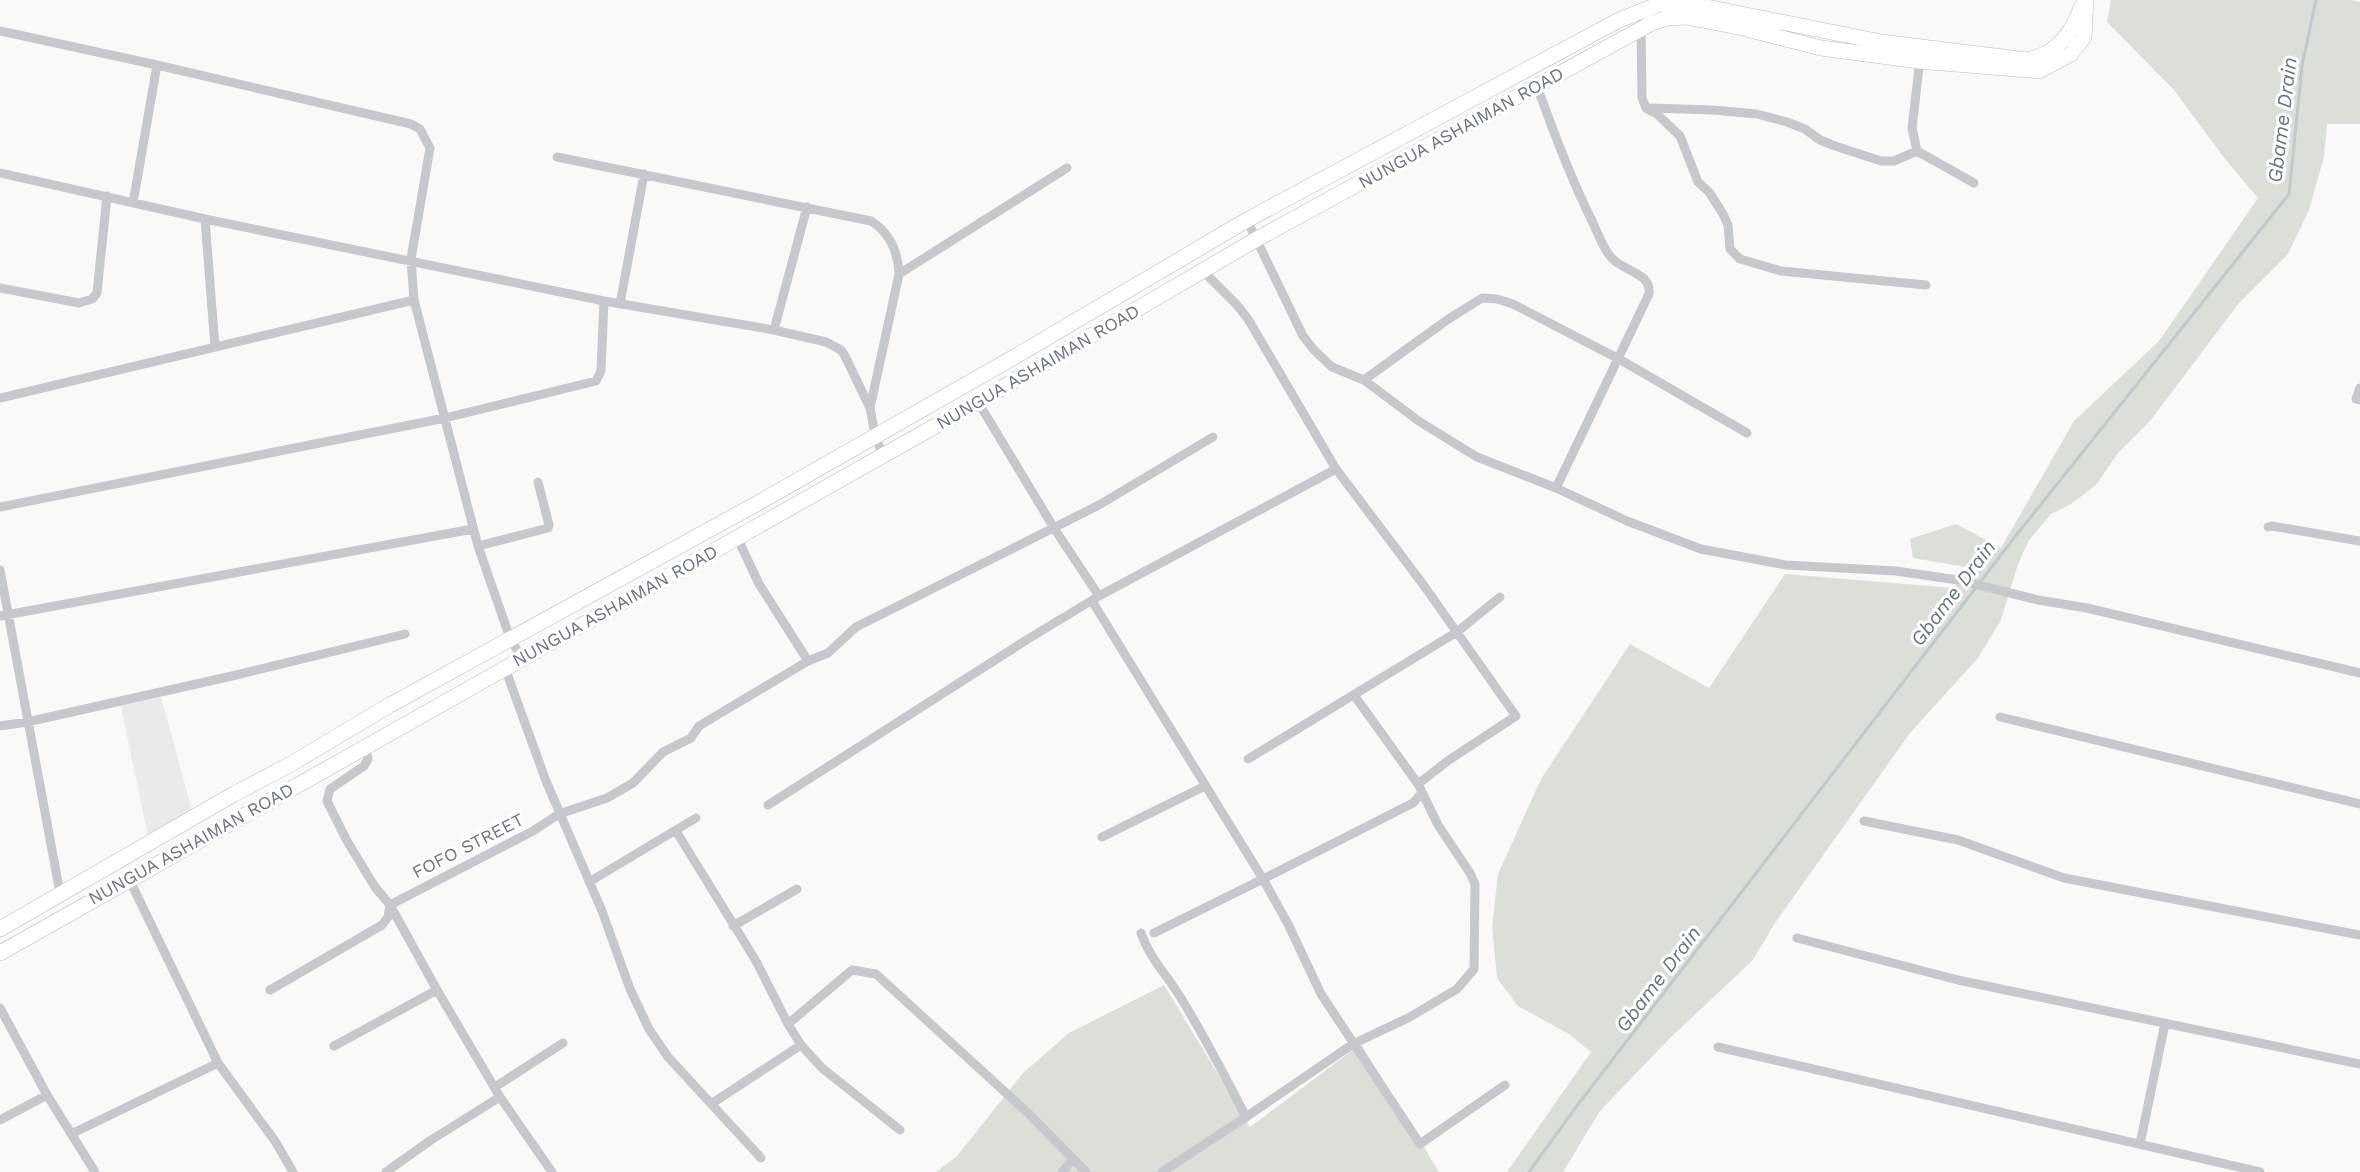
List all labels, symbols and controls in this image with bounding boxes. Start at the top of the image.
water label: Gbame Drain [2262,56,2302,184]
street label: NUNGUA ASHAIMAN ROAD [1355,62,1567,193]
street label: NUNGUA ASHAIMAN ROAD [932,300,1143,433]
water label: Gbame Drain [1905,535,2001,651]
street label: NUNGUA ASHAIMAN ROAD [509,540,721,671]
street label: NUNGUA ASHAIMAN ROAD [85,778,297,909]
street label: FOFO STREET [409,808,527,883]
water label: Gbame Drain [1610,921,1706,1037]

